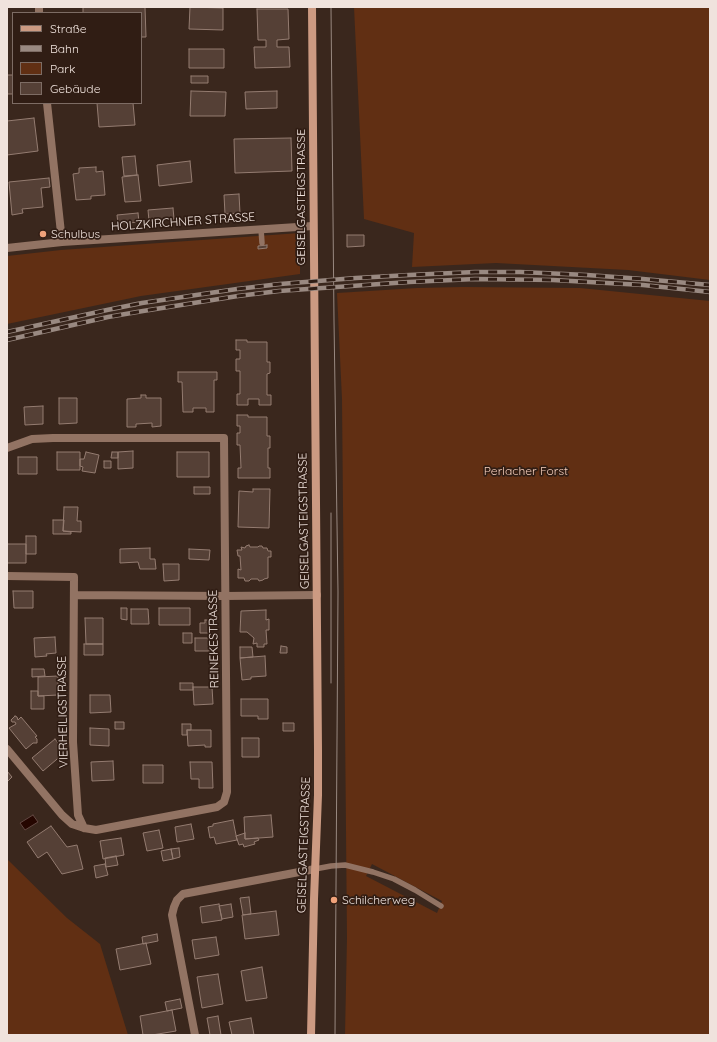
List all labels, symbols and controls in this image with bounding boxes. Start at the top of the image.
legend [12,12,142,104]
text: Straße [50,21,87,36]
text: Bahn [50,41,79,56]
text: Park [50,61,75,76]
text: Gebäude [50,81,100,96]
street label: GEISELGASTEIGSTRASSE [294,129,308,265]
street label: HOLZKIRCHNER STRASSE [110,210,256,234]
place label: Schulbus [51,227,100,241]
marker: Schulbus [38,229,48,239]
street label: GEISELGASTEIGSTRASSE [296,453,312,589]
park label: Perlacher Forst [484,464,568,478]
street label: REINEKESTRASSE [206,590,222,688]
street label: VIERHEILIGSTRASSE [55,656,71,768]
street label: GEISELGASTEIGSTRASSE [294,777,314,913]
place label: Schilcherweg [342,893,415,907]
marker: Schilcherweg [329,895,339,905]

